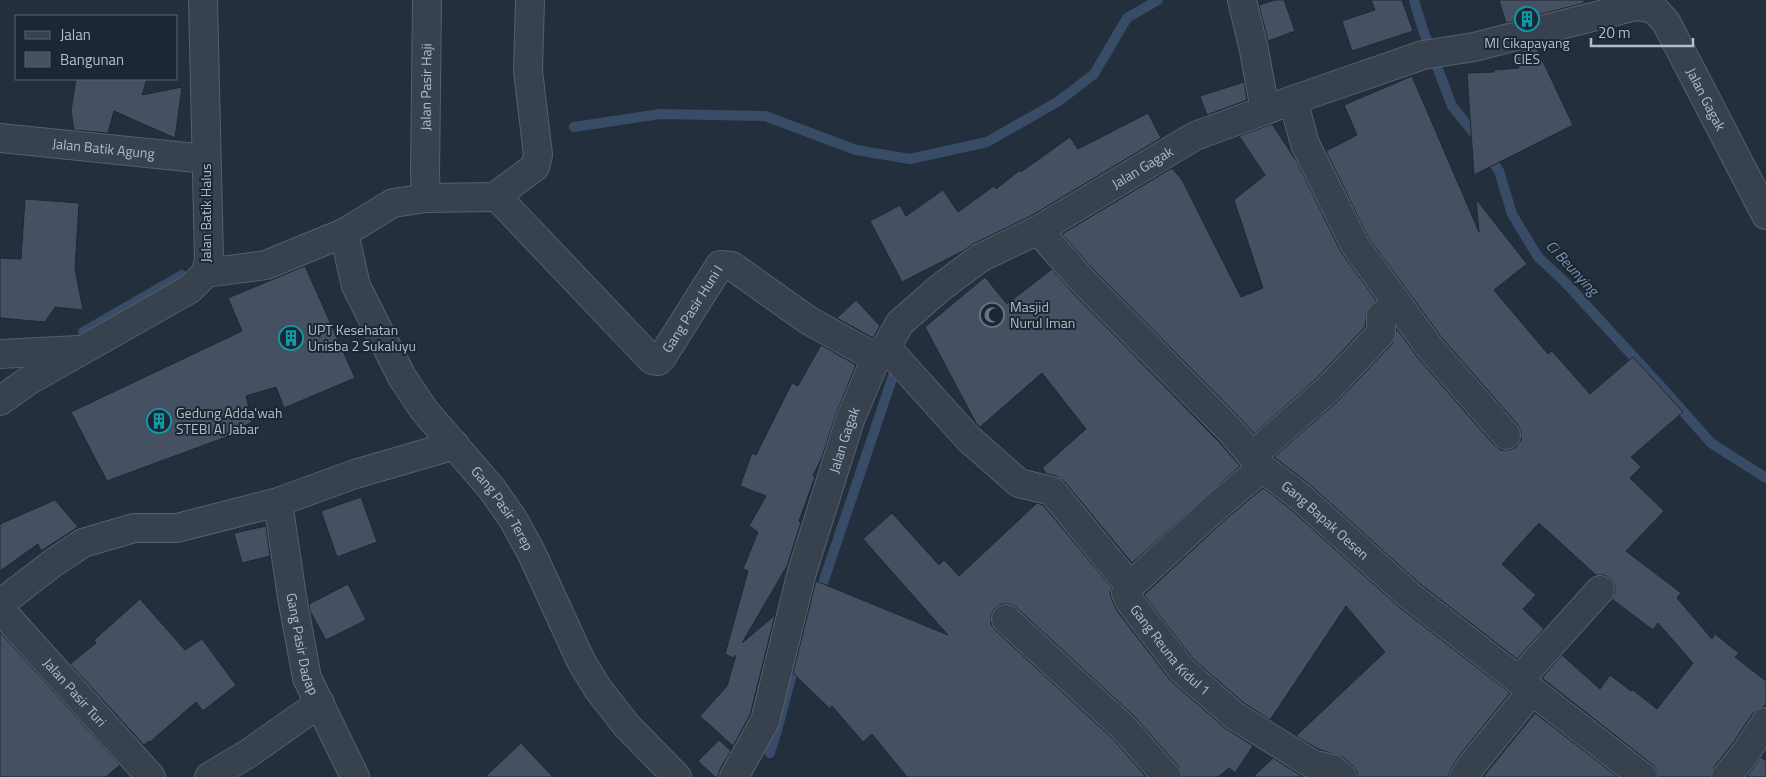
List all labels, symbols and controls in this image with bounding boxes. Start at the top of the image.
building icon: MI Cikapayang CIES [1514,6,1540,32]
legend [15,15,178,80]
scale bar [1591,15,1694,47]
text: 20 m [1598,21,1631,44]
text: Jalan [60,23,91,46]
place label: MI Cikapayang CIES [1484,32,1570,69]
street label: Jalan Pasir Haji [414,43,437,131]
text: Bangunan [60,48,124,71]
street label: Jalan Gagak [1681,64,1732,135]
street label: Jalan Batik Agung [51,132,156,164]
street label: Jalan Gagak [1107,140,1177,194]
street label: Jalan Batik Halus [195,164,216,262]
water label: Ci Beunying [1541,235,1606,302]
street label: Gang Pasir Huni I [656,261,728,357]
place label: Masjid Nurul Iman [1010,296,1075,333]
mosque icon: Masjid Nurul Iman [979,302,1005,328]
place label: UPT Kesehatan Unisba 2 Sukaluyu [308,319,416,356]
building icon: UPT Kesehatan Unisba 2 Sukaluyu [278,325,304,351]
place label: Gedung Adda'wah STEBI Al Jabar [176,402,282,439]
street label: Jalan Gagak [823,403,864,476]
building icon: Gedung Adda'wah STEBI Al Jabar [146,408,172,434]
street label: Gang Pasir Terep [466,461,539,554]
street label: Gang Bapak Oesen [1277,475,1374,564]
street label: Gang Pasir Dadap [281,591,325,698]
street label: Gang Reuna Kidul 1 [1126,600,1215,700]
street label: Jalan Pasir Turi [39,653,112,731]

